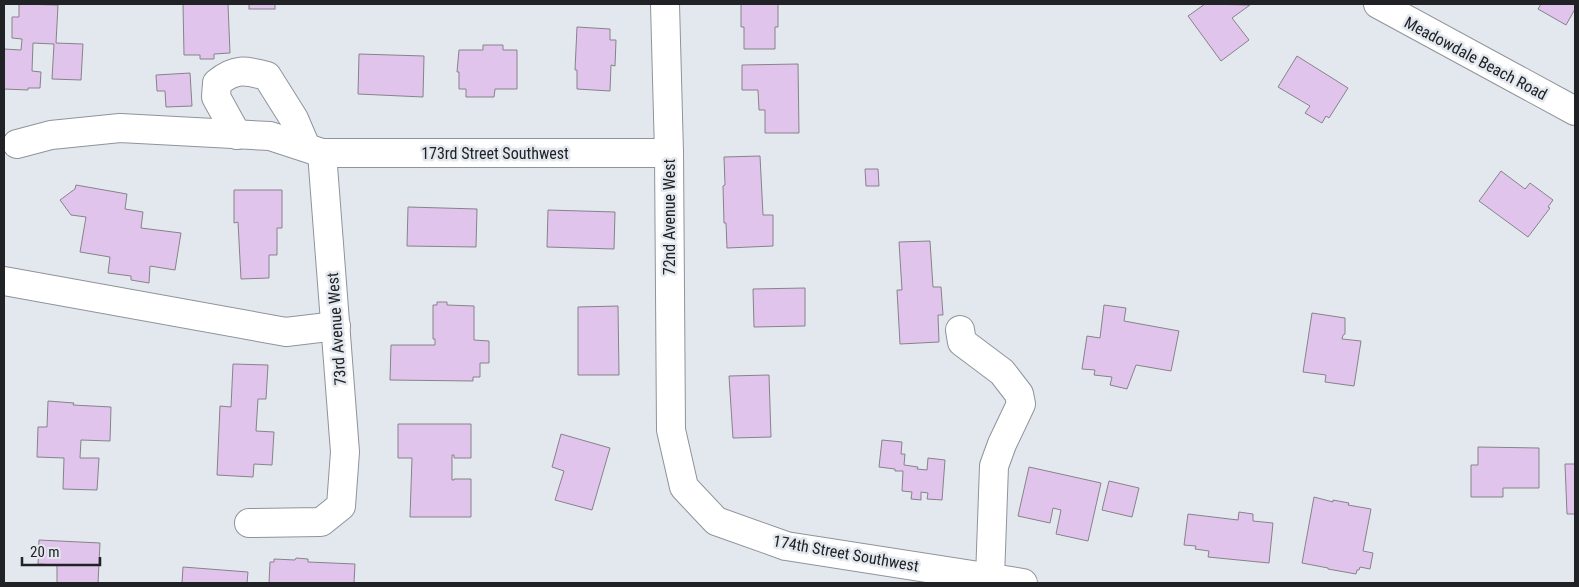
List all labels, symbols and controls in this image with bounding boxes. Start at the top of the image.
street label: Meadowdale Beach Road [1401,13,1550,104]
street label: 173rd Street Southwest [421,144,569,163]
street label: 72nd Avenue West [660,159,679,275]
street label: 73rd Avenue West [323,272,350,386]
street label: 174th Street Southwest [772,531,920,576]
scale bar [22,534,100,566]
text: 20 m [30,543,60,561]

